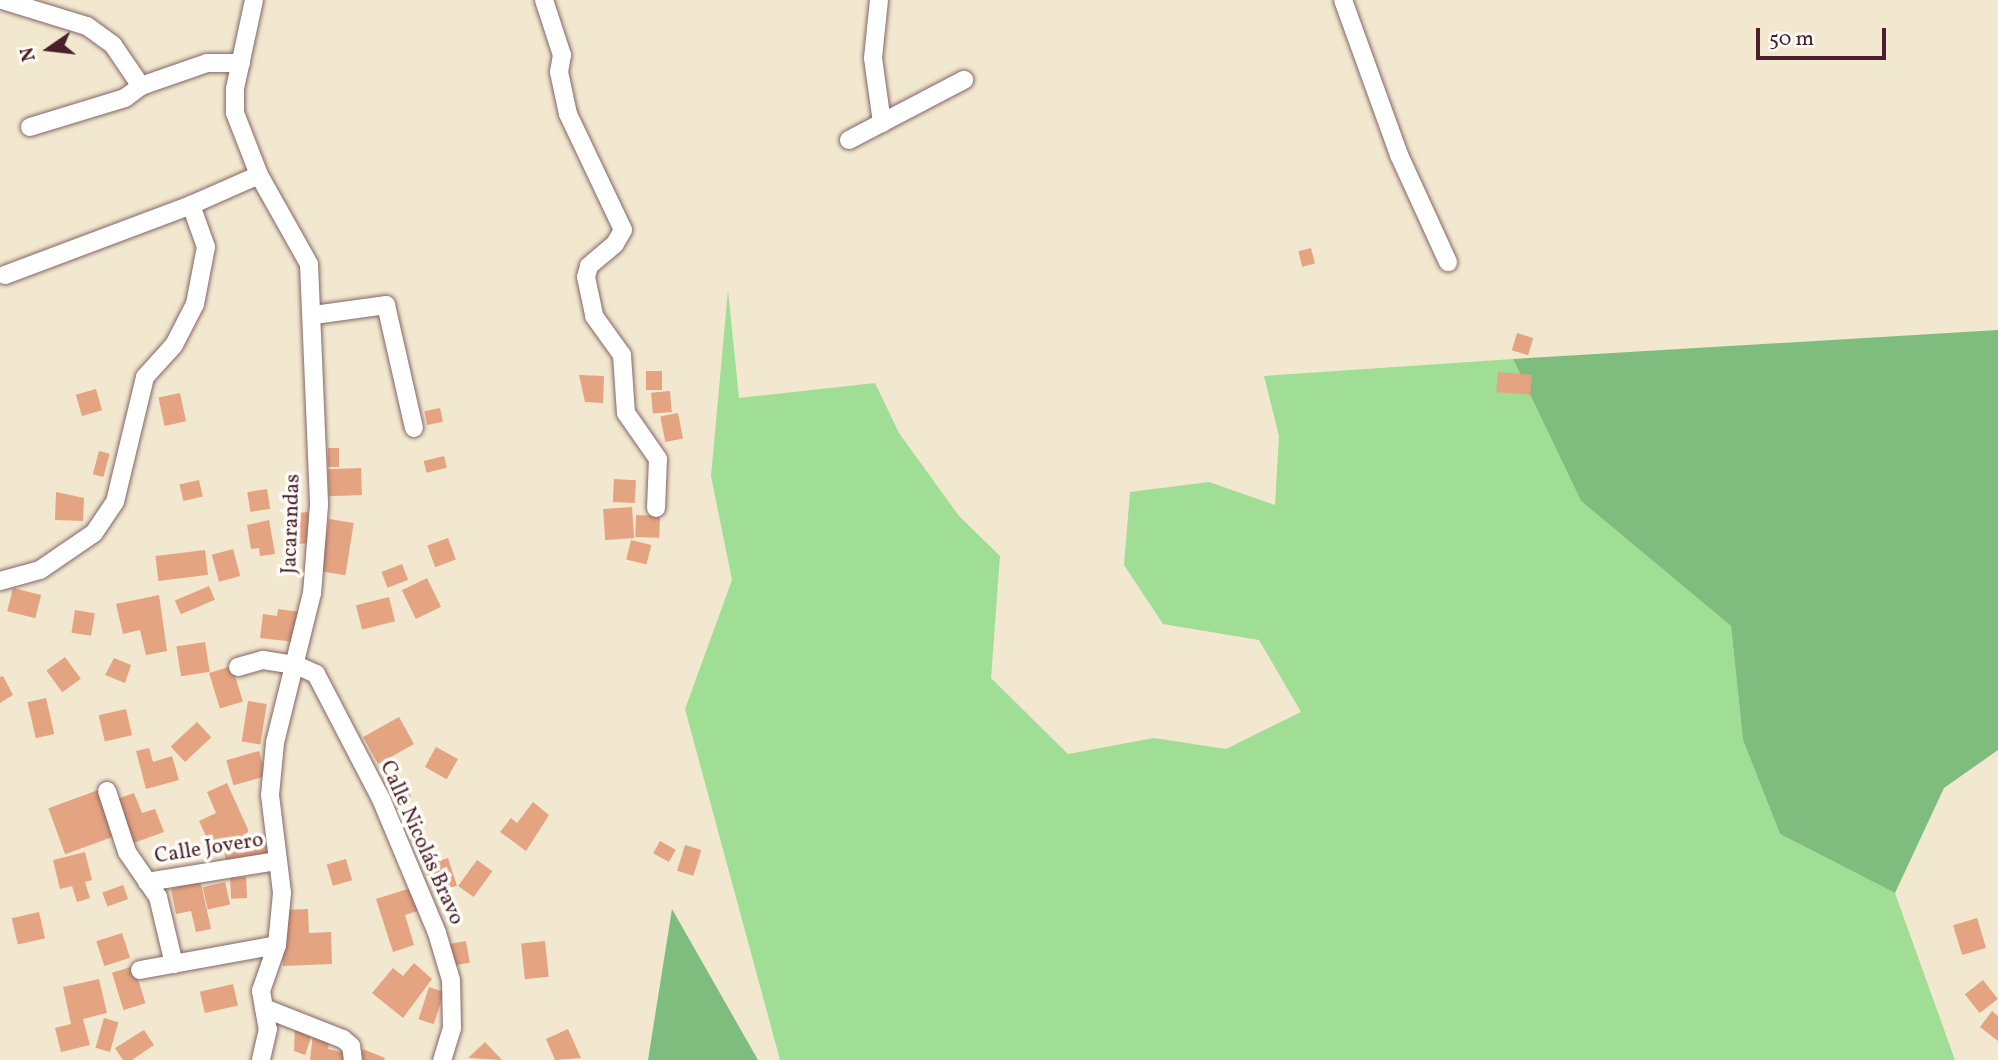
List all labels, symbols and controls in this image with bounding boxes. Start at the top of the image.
north arrow [14,14,84,84]
scale bar [1760,14,1890,58]
text: 50 m [1769,25,1814,54]
text: N [14,44,43,64]
street label: Jacarandas [278,473,306,575]
street label: Calle Nicolás Bravo [374,757,468,929]
street label: Calle Jovero [153,828,265,870]

